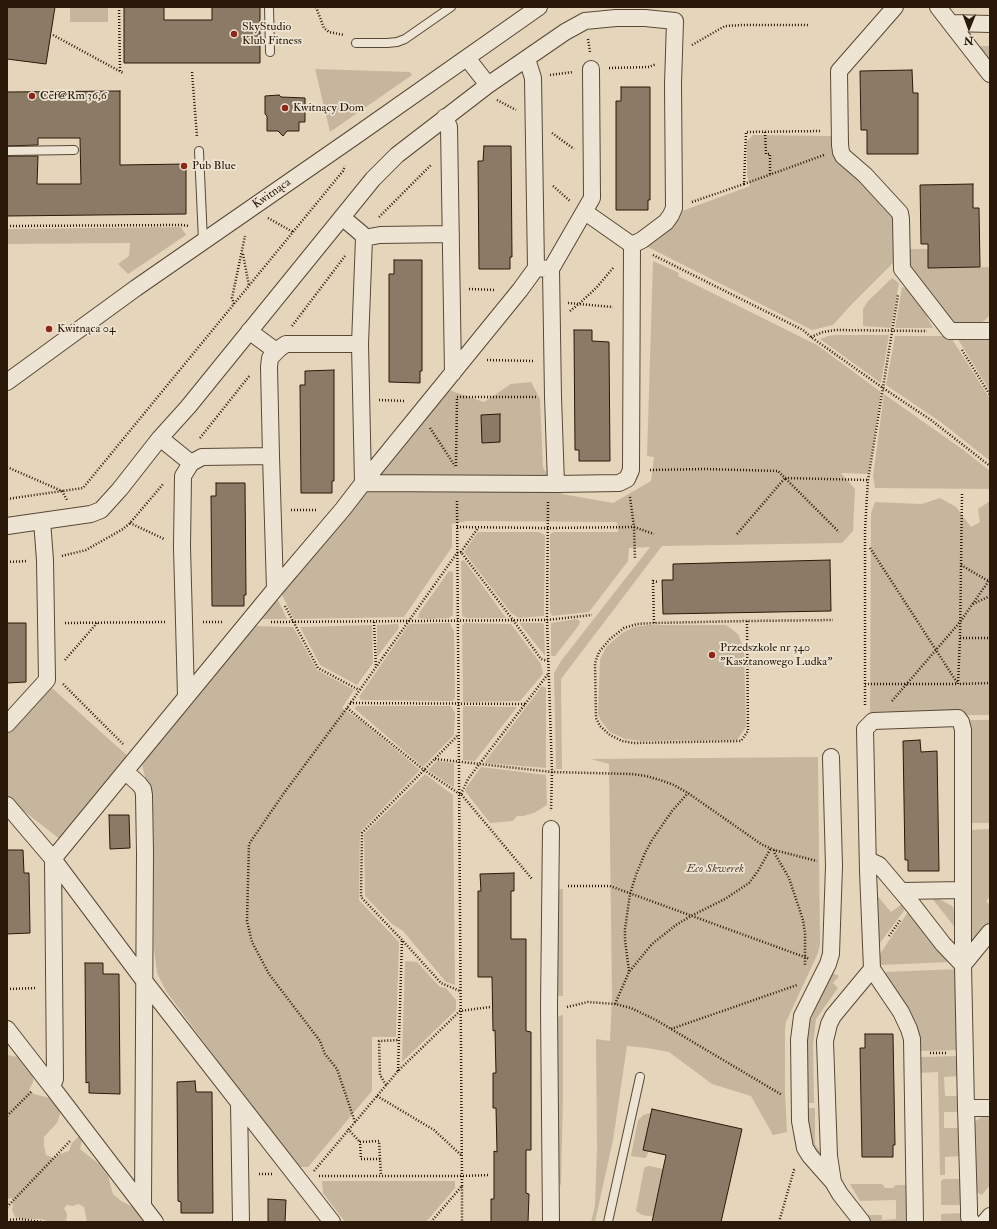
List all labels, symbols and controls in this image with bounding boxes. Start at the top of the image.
north arrow [949,8,989,48]
place label: SkyStudio Klub Fitness [242,20,302,48]
marker: SkyStudio Klub Fitness [229,29,239,39]
text: N [964,34,974,47]
place label: Cef@Rm 36,6 [40,89,107,103]
marker: Cef@Rm 36,6 [27,91,37,101]
place label: Kwitnący Dom [293,101,364,115]
marker: Kwitnący Dom [280,103,290,113]
place label: Pub Blue [192,159,236,173]
marker: Pub Blue [179,161,189,171]
street label: Kwitnąca [250,176,294,212]
place label: Kwitnąca 04 [57,322,115,336]
marker: Kwitnąca 04 [44,324,54,334]
place label: Przedszkole nr 340 "Kasztanowego Ludka" [720,641,832,669]
marker: Przedszkole nr 340 "Kasztanowego Ludka" [707,650,717,660]
park label: Eco Skwerek [686,862,744,876]

